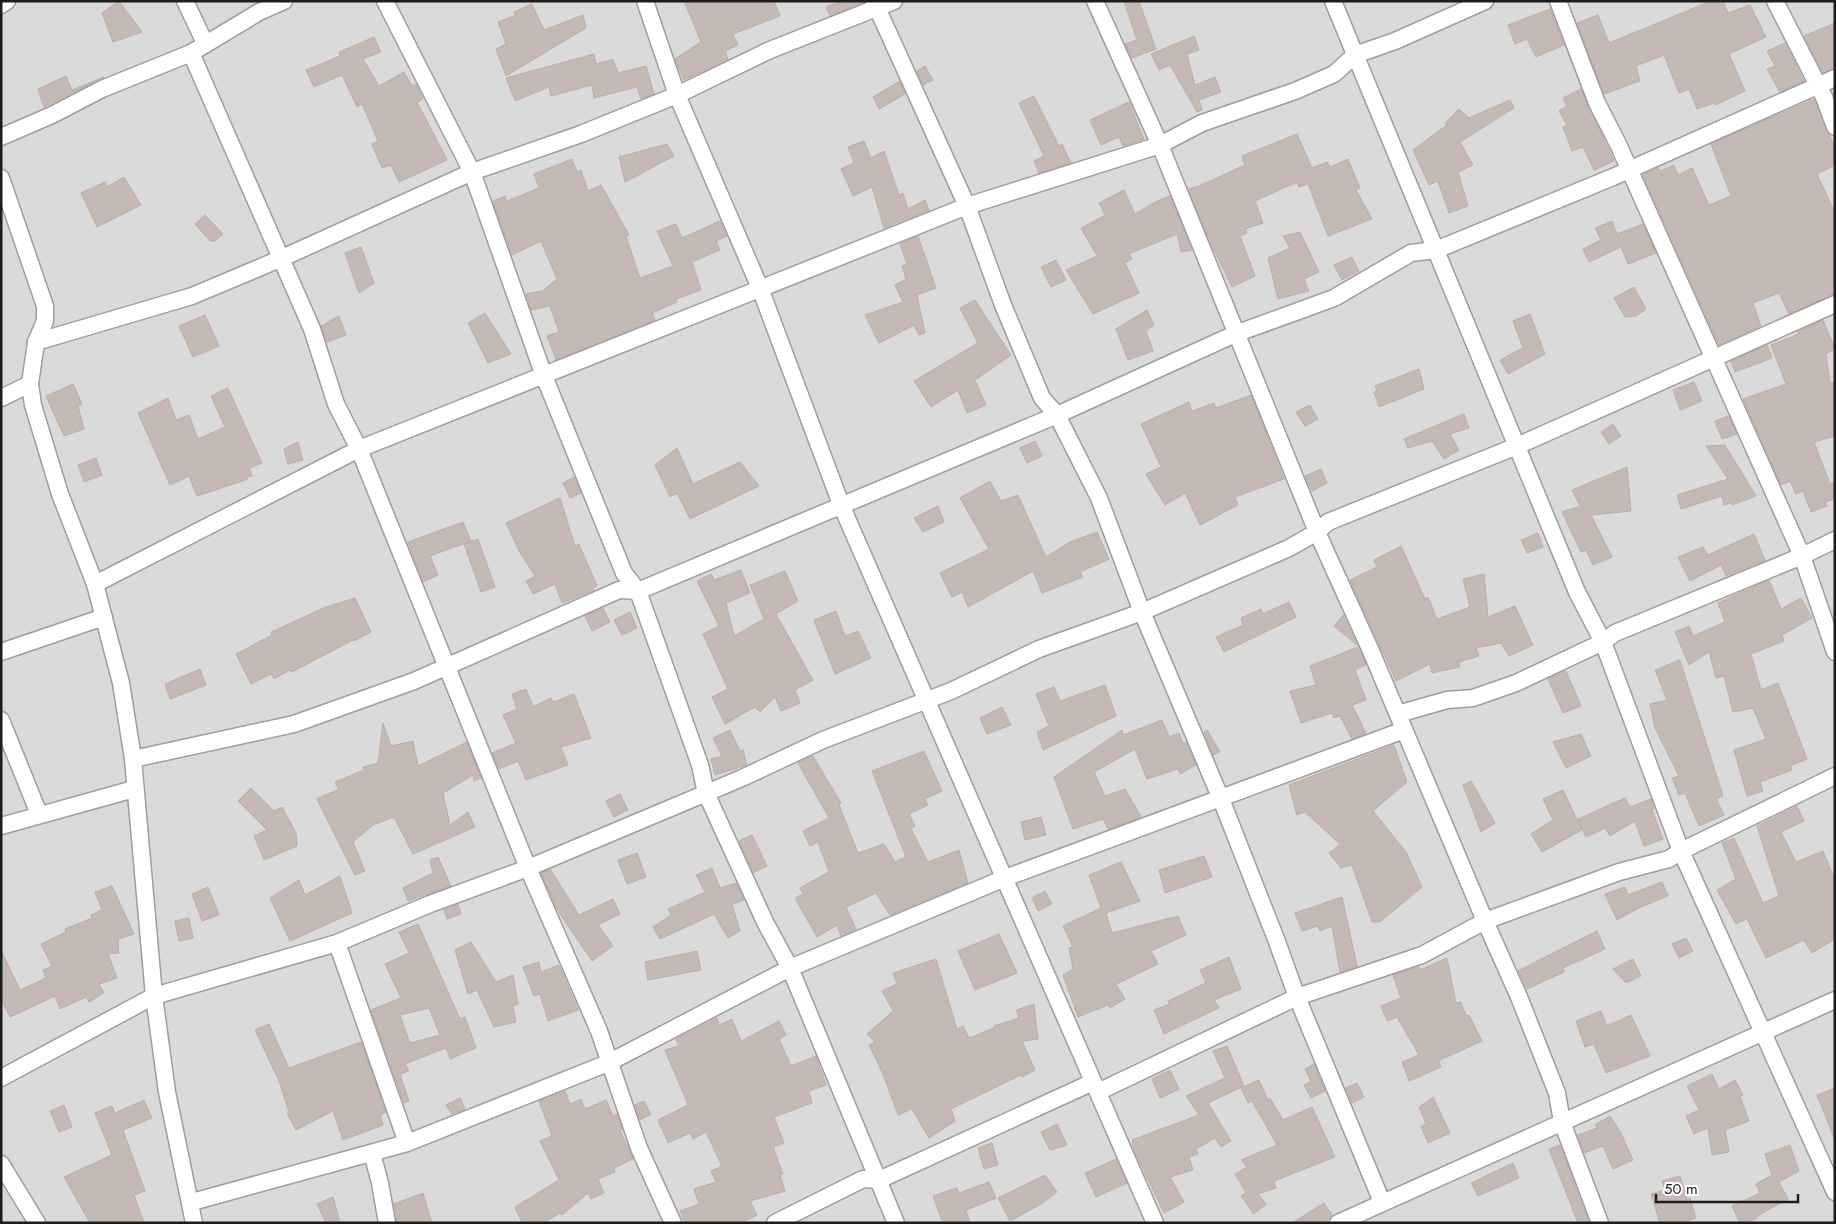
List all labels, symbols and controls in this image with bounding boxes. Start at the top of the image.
scale bar [1656,1172,1798,1204]
text: 50 m [1664,1178,1698,1200]

